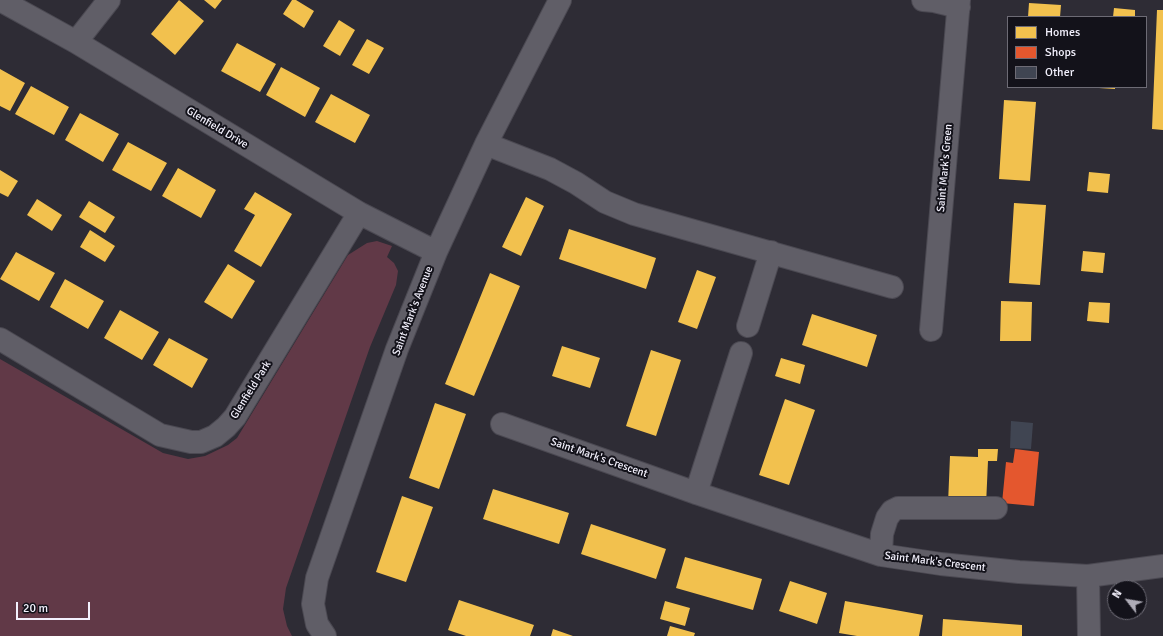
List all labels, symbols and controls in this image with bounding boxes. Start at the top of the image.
legend [1007,16,1147,88]
text: Homes [1045,25,1080,40]
text: Shops [1045,45,1076,60]
text: Other [1045,65,1074,80]
street label: Glenfield Drive [184,104,250,152]
street label: Saint Mark's Green [935,123,955,213]
street label: Saint Mark's Avenue [390,264,436,358]
street label: Glenfield Park [228,358,274,422]
street label: Saint Mark's Crescent [549,435,649,481]
street label: Saint Mark's Crescent [884,549,986,575]
north arrow [1107,580,1147,620]
text: N [1110,587,1125,601]
scale bar [18,594,92,620]
text: 20 m [23,601,48,616]

